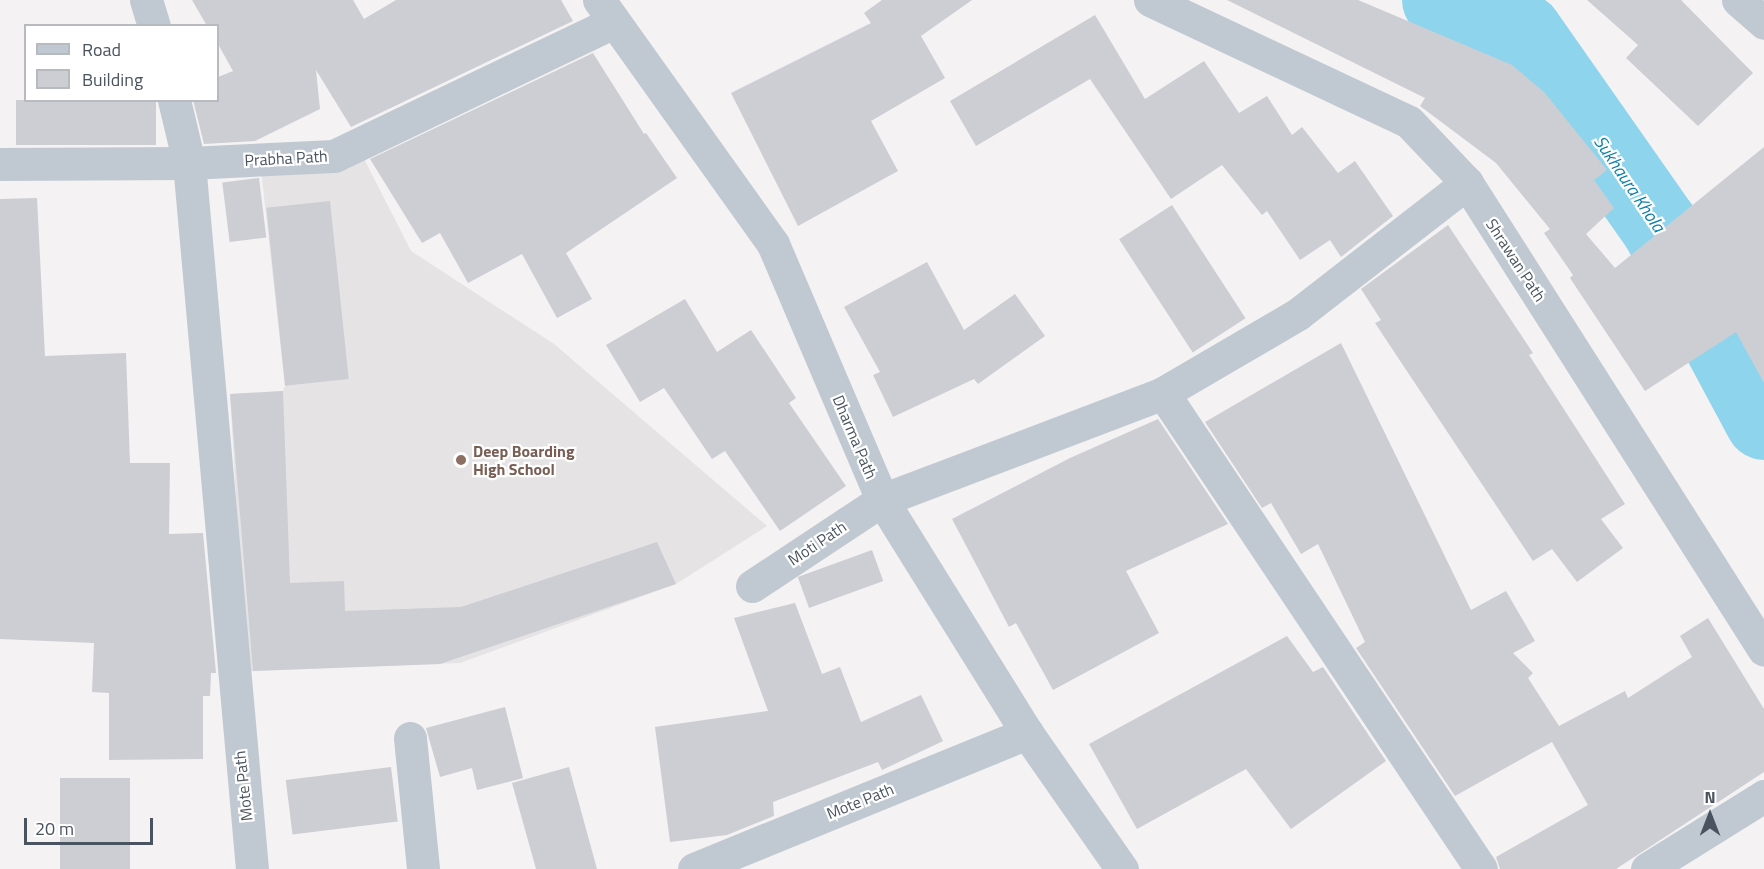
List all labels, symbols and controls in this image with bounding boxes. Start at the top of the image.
legend [24,24,219,102]
text: Road [82,36,121,63]
text: Building [82,66,143,93]
water label: Sukhaura Khola [1589,132,1669,236]
street label: Prabha Path [244,146,328,170]
street label: Shrawan Path [1482,215,1550,305]
street label: Dharma Path [829,392,881,482]
place label: Deep Boarding High School [473,441,574,479]
marker: Deep Boarding High School [454,453,468,467]
street label: Moti Path [784,517,850,569]
street label: Mote Path [230,750,256,822]
street label: Mote Path [824,779,896,823]
north arrow [1680,785,1740,845]
text: N [1704,785,1716,809]
scale bar [27,806,156,844]
text: 20 m [35,815,74,842]

